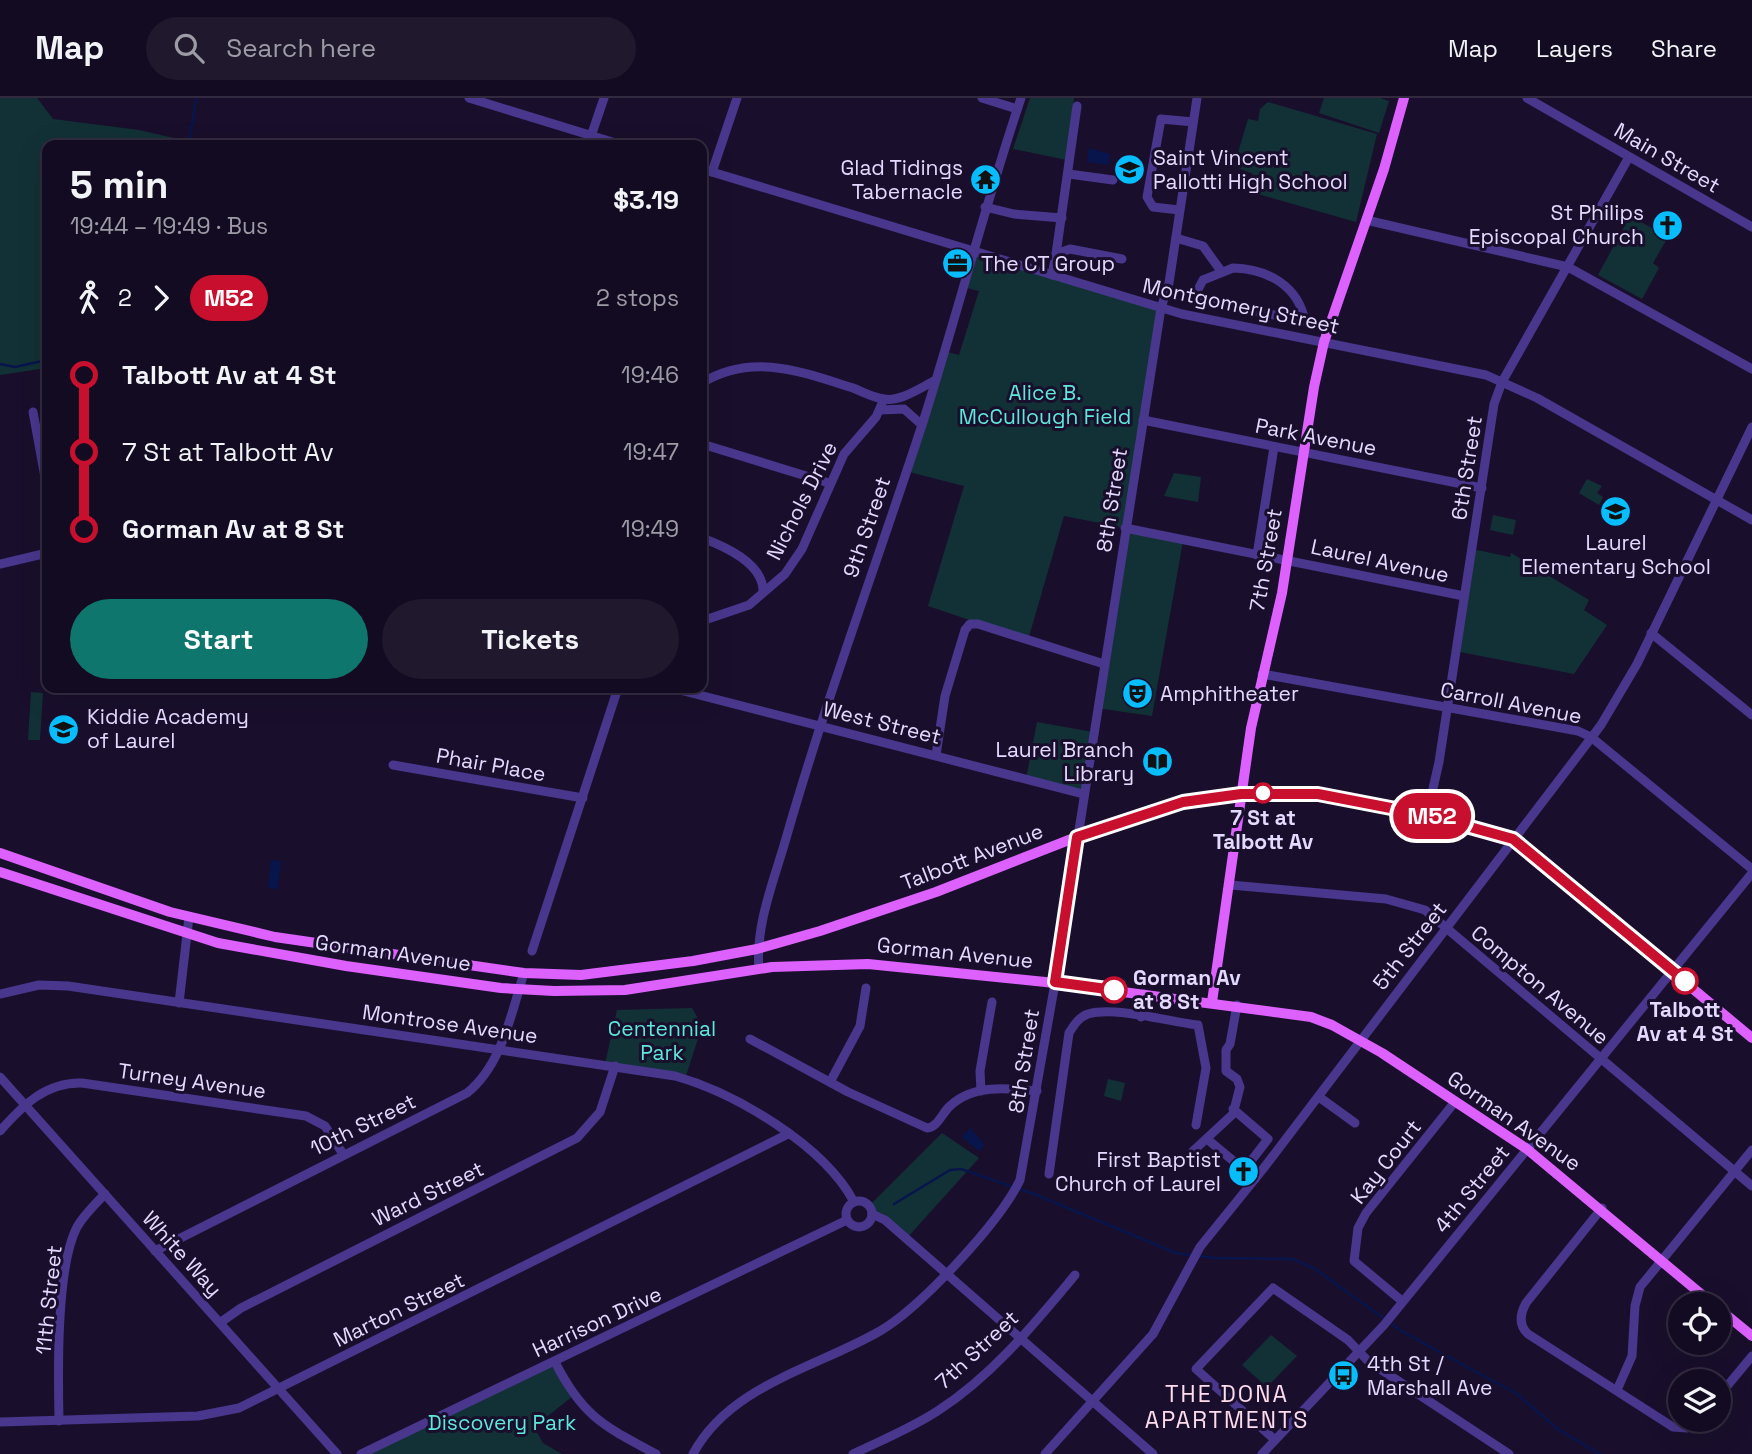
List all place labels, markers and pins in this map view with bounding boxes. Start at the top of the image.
place label: Saint Vincent Pallotti High School [1153,144,1348,195]
school or university icon: Saint Vincent Pallotti High School [1113,153,1147,187]
place label: Glad Tidings Tabernacle [840,154,963,205]
temple icon: Glad Tidings Tabernacle [969,163,1003,197]
place label: St Philips Episcopal Church [1469,199,1644,250]
church icon: St Philips Episcopal Church [1650,208,1684,242]
office icon: The CT Group [941,247,975,281]
place label: The CT Group [981,250,1115,277]
school or university icon: Laurel Elementary School [1599,494,1633,528]
place label: Laurel Elementary School [1521,529,1711,580]
theatre icon: Amphitheater [1120,677,1154,711]
place label: Amphitheater [1160,680,1299,707]
place label: Kiddie Academy of Laurel [87,703,249,754]
school or university icon: Kiddie Academy of Laurel [47,712,81,746]
place label: Laurel Branch Library [996,736,1134,787]
library icon: Laurel Branch Library [1140,745,1174,779]
marker: 7 St at Talbott Av [1253,783,1273,803]
place label: 7 St at Talbott Av [1213,804,1314,855]
place label: Gorman Av at 8 St [1133,964,1241,1015]
marker: Talbott Av at 4 St [1672,968,1698,994]
marker: Gorman Av at 8 St [1101,977,1127,1003]
place label: Talbott Av at 4 St [1636,996,1734,1047]
place label: First Baptist Church of Laurel [1055,1146,1221,1197]
church icon: First Baptist Church of Laurel [1227,1155,1261,1189]
place label: 4th St / Marshall Ave [1367,1350,1493,1401]
bus stop icon: 4th St / Marshall Ave [1327,1359,1361,1393]

